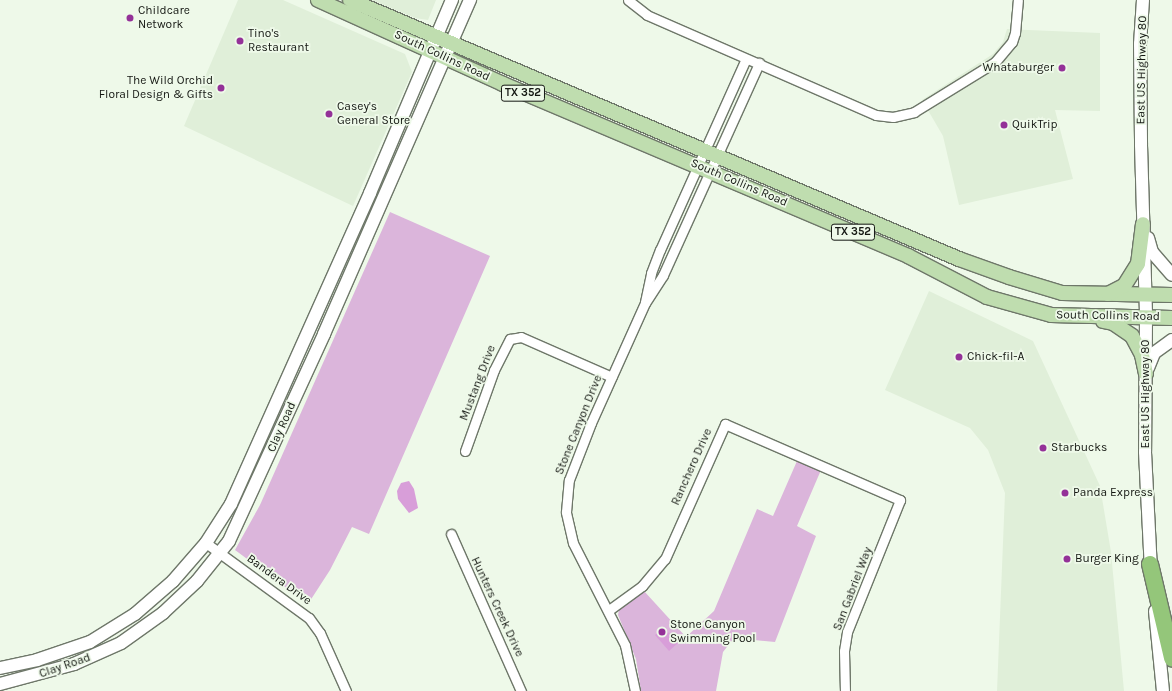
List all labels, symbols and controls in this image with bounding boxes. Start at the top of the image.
place label: Childcare Network [138,4,190,32]
marker: Childcare Network [125,13,135,23]
street label: East US Highway 80 [1134,15,1150,125]
place label: Tino's Restaurant [248,27,309,55]
street label: South Collins Road [392,28,492,84]
marker: Tino's Restaurant [235,36,245,46]
place label: Whataburger [983,61,1054,75]
marker: Whataburger [1057,63,1067,73]
place label: The Wild Orchid Floral Design & Gifts [99,74,213,102]
marker: The Wild Orchid Floral Design & Gifts [216,83,226,93]
road number: TX 352 [500,84,546,102]
place label: Casey's General Store [337,100,410,128]
marker: Casey's General Store [324,109,334,119]
place label: QuikTrip [1012,118,1057,132]
marker: QuikTrip [999,120,1009,130]
street label: South Collins Road [688,156,790,210]
road number: TX 352 [830,223,876,241]
street label: South Collins Road [1056,308,1160,324]
street label: East US Highway 80 [1139,340,1153,448]
street label: Mustang Drive [457,343,499,423]
place label: Chick-fil-A [967,350,1024,364]
marker: Chick-fil-A [954,352,964,362]
street label: Stone Canyon Drive [552,373,606,477]
street label: Clay Road [265,400,299,454]
street label: Ranchero Drive [669,426,715,508]
place label: Starbucks [1051,441,1107,455]
marker: Starbucks [1038,443,1048,453]
place label: Panda Express [1073,486,1153,500]
marker: Panda Express [1060,488,1070,498]
street label: San Gabriel Way [830,545,876,633]
street label: Bandera Drive [244,552,314,608]
place label: Burger King [1075,552,1139,566]
marker: Burger King [1062,554,1072,564]
street label: Hunters Creek Drive [468,555,526,659]
place label: Stone Canyon Swimming Pool [670,618,756,646]
marker: Stone Canyon Swimming Pool [657,627,667,637]
street label: Clay Road [37,651,93,681]

